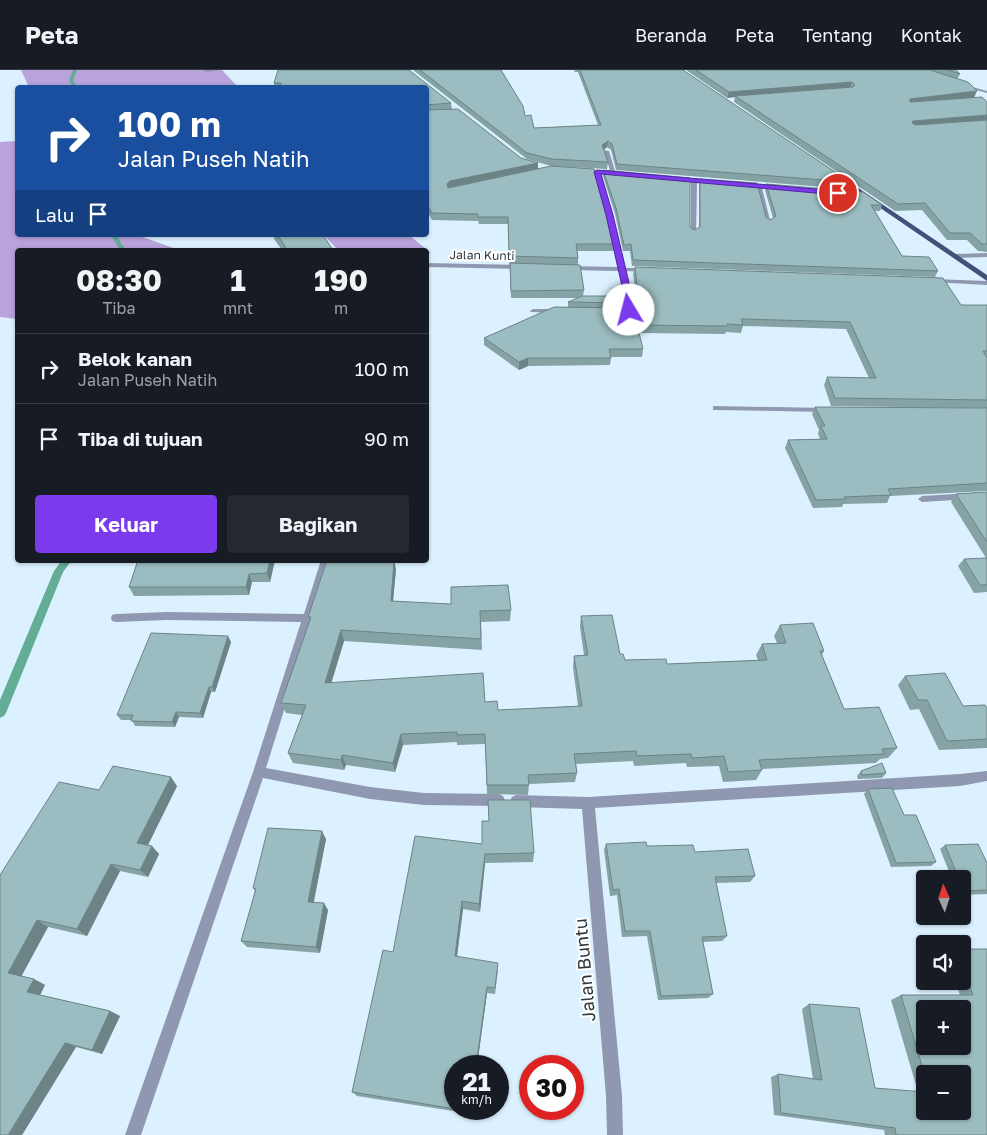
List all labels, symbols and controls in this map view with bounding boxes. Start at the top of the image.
text: Peta [25,20,78,49]
text: Beranda [635,24,707,46]
text: Peta [735,24,774,46]
text: Tentang [802,24,873,46]
text: Kontak [901,24,962,46]
text: 100 m [118,103,221,145]
icon: right [35,105,100,170]
text: Jalan Puseh Natih [118,145,309,172]
pin [817,172,859,214]
icon: arrive [824,179,852,207]
icon: arrive [84,200,112,228]
text: Lalu [35,203,74,226]
street label: Jalan Kunti [449,247,515,263]
text: 08:30 [76,262,162,298]
text: 1 [230,262,246,298]
text: 190 [314,262,368,298]
position arrow [602,283,654,335]
text: Tiba [102,298,136,318]
text: mnt [223,298,253,318]
text: m [334,298,348,318]
text: Belok kanan [78,347,192,370]
icon: right [35,355,63,383]
text: 100 m [355,357,409,380]
text: Jalan Puseh Natih [78,370,217,390]
icon: arrive [35,425,63,453]
text: Tiba di tujuan [78,427,203,450]
text: 90 m [364,427,409,450]
button: Keluar [35,495,217,553]
button: Bagikan [227,495,409,553]
north arrow [916,870,971,925]
map controls [916,870,971,1120]
street label: Jalan Buntu [569,917,599,1023]
button: sound [916,935,971,990]
button: + [916,1000,971,1055]
speed limit sign: 30 [519,1055,584,1120]
button: − [916,1065,971,1120]
text: 21 [462,1066,491,1097]
text: km/h [461,1092,492,1107]

